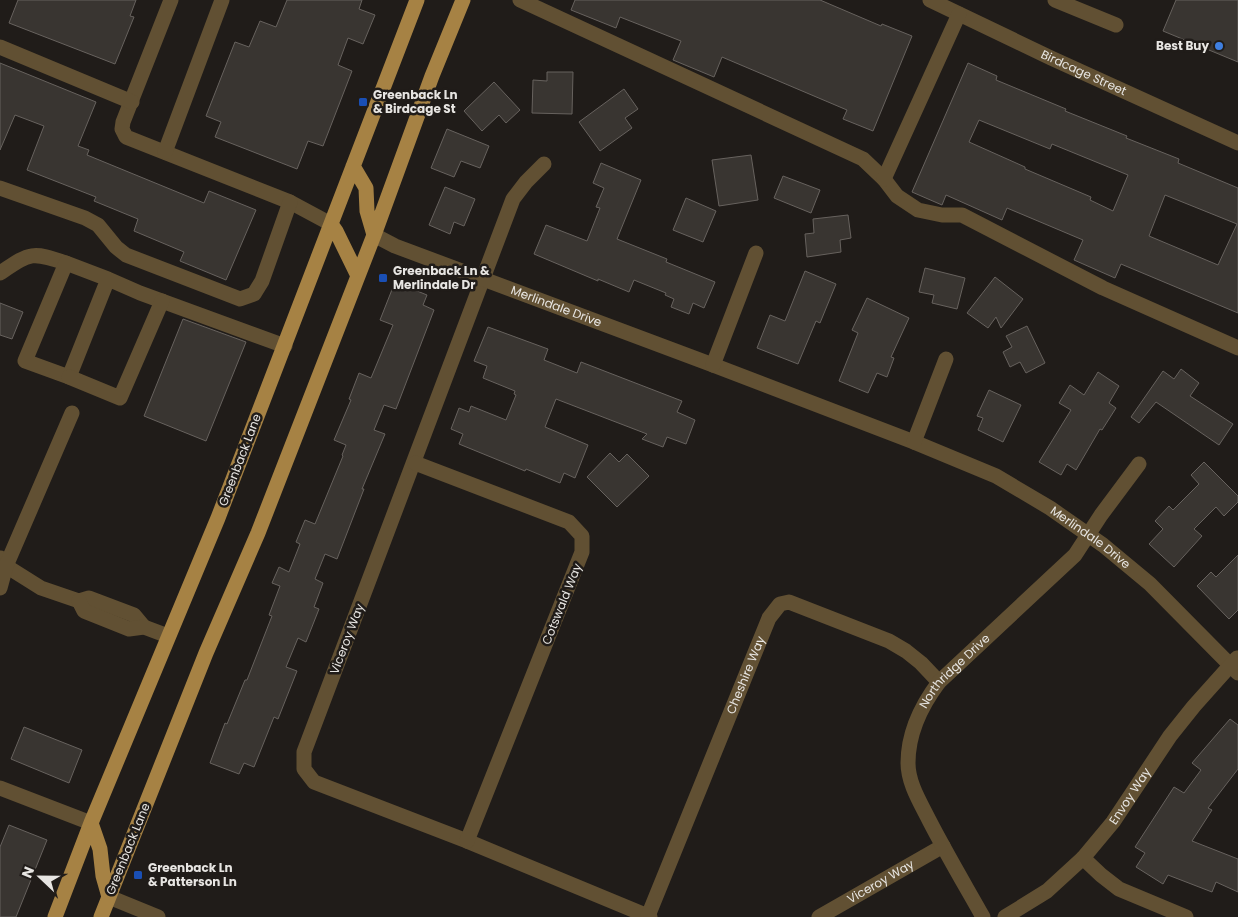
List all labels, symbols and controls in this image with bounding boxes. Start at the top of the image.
place label: Best Buy [1156,37,1209,54]
marker: Best Buy [1213,40,1225,52]
street label: Birdcage Street [1038,45,1129,99]
place label: Greenback Ln & Birdcage St [373,86,457,117]
marker: Greenback Ln & Birdcage St [357,96,369,108]
place label: Greenback Ln & Merlindale Dr [393,262,490,293]
marker: Greenback Ln & Merlindale Dr [377,272,389,284]
street label: Merlindale Drive [509,281,604,331]
street label: Greenback Lane [214,411,265,508]
street label: Merlindale Drive [1047,502,1134,572]
street label: Cotswald Way [537,560,586,647]
street label: Viceroy Way [325,601,368,677]
street label: Northridge Drive [915,630,993,711]
street label: Cheshire Way [722,633,769,717]
street label: Envoy Way [1105,764,1155,828]
street label: Greenback Lane [101,800,154,897]
north arrow [15,852,65,902]
street label: Viceroy Way [844,855,917,907]
place label: Greenback Ln & Patterson Ln [148,859,237,890]
text: N [17,864,39,881]
marker: Greenback Ln & Patterson Ln [132,869,144,881]

